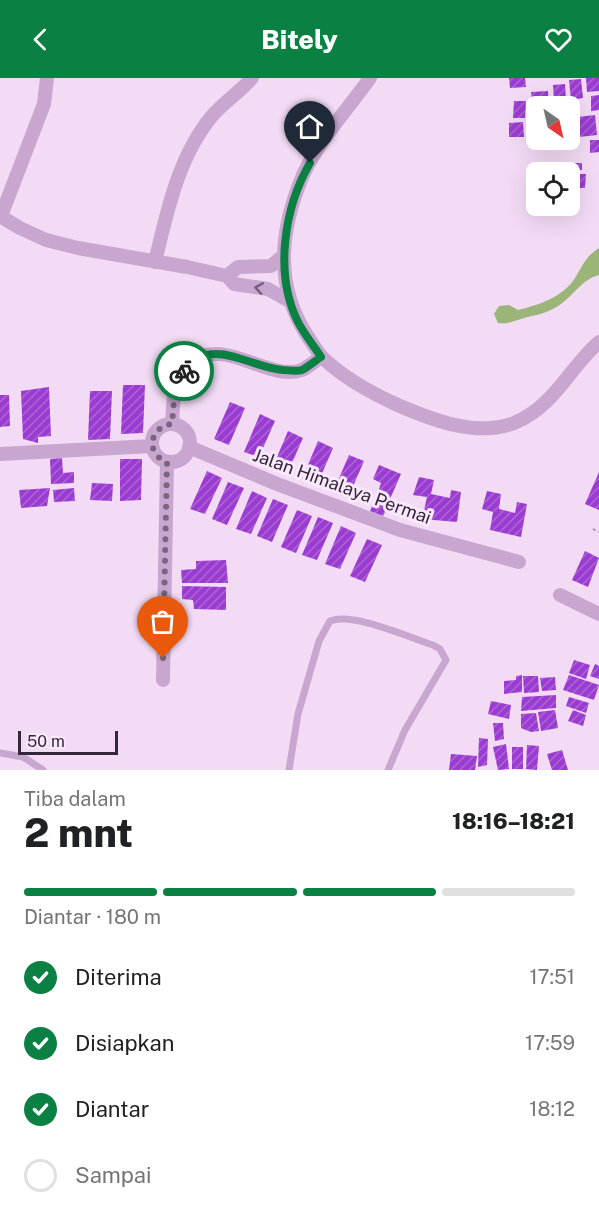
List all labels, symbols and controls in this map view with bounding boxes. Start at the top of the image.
icon: back [24,23,57,56]
text: Bitely [261,23,338,55]
icon: heart [542,23,575,56]
north arrow [526,96,580,150]
map controls [526,96,580,216]
pin [284,101,335,163]
icon: home [293,110,326,143]
button: locate [526,162,580,216]
one-way arrow [254,282,264,295]
courier [154,341,214,401]
icon: bike [168,355,201,388]
street label: Jalan Himalaya Permai [250,444,434,528]
pin [137,596,188,658]
icon: bag [146,605,179,638]
scale bar [18,728,118,756]
text: 50 m [27,732,65,751]
text: Tiba dalam [24,787,126,811]
text: 18:16–18:21 [452,808,575,834]
text: 2 mnt [24,810,133,856]
text: Diantar · 180 m [24,905,161,929]
icon: check [24,961,57,994]
text: Diterima [75,964,162,990]
text: 17:51 [529,965,575,989]
icon: check [24,1027,57,1060]
text: Disiapkan [75,1030,174,1056]
text: 17:59 [525,1031,575,1055]
icon: check [24,1093,57,1126]
text: Diantar [75,1096,149,1122]
text: 18:12 [529,1097,575,1121]
text: Sampai [75,1162,151,1188]

